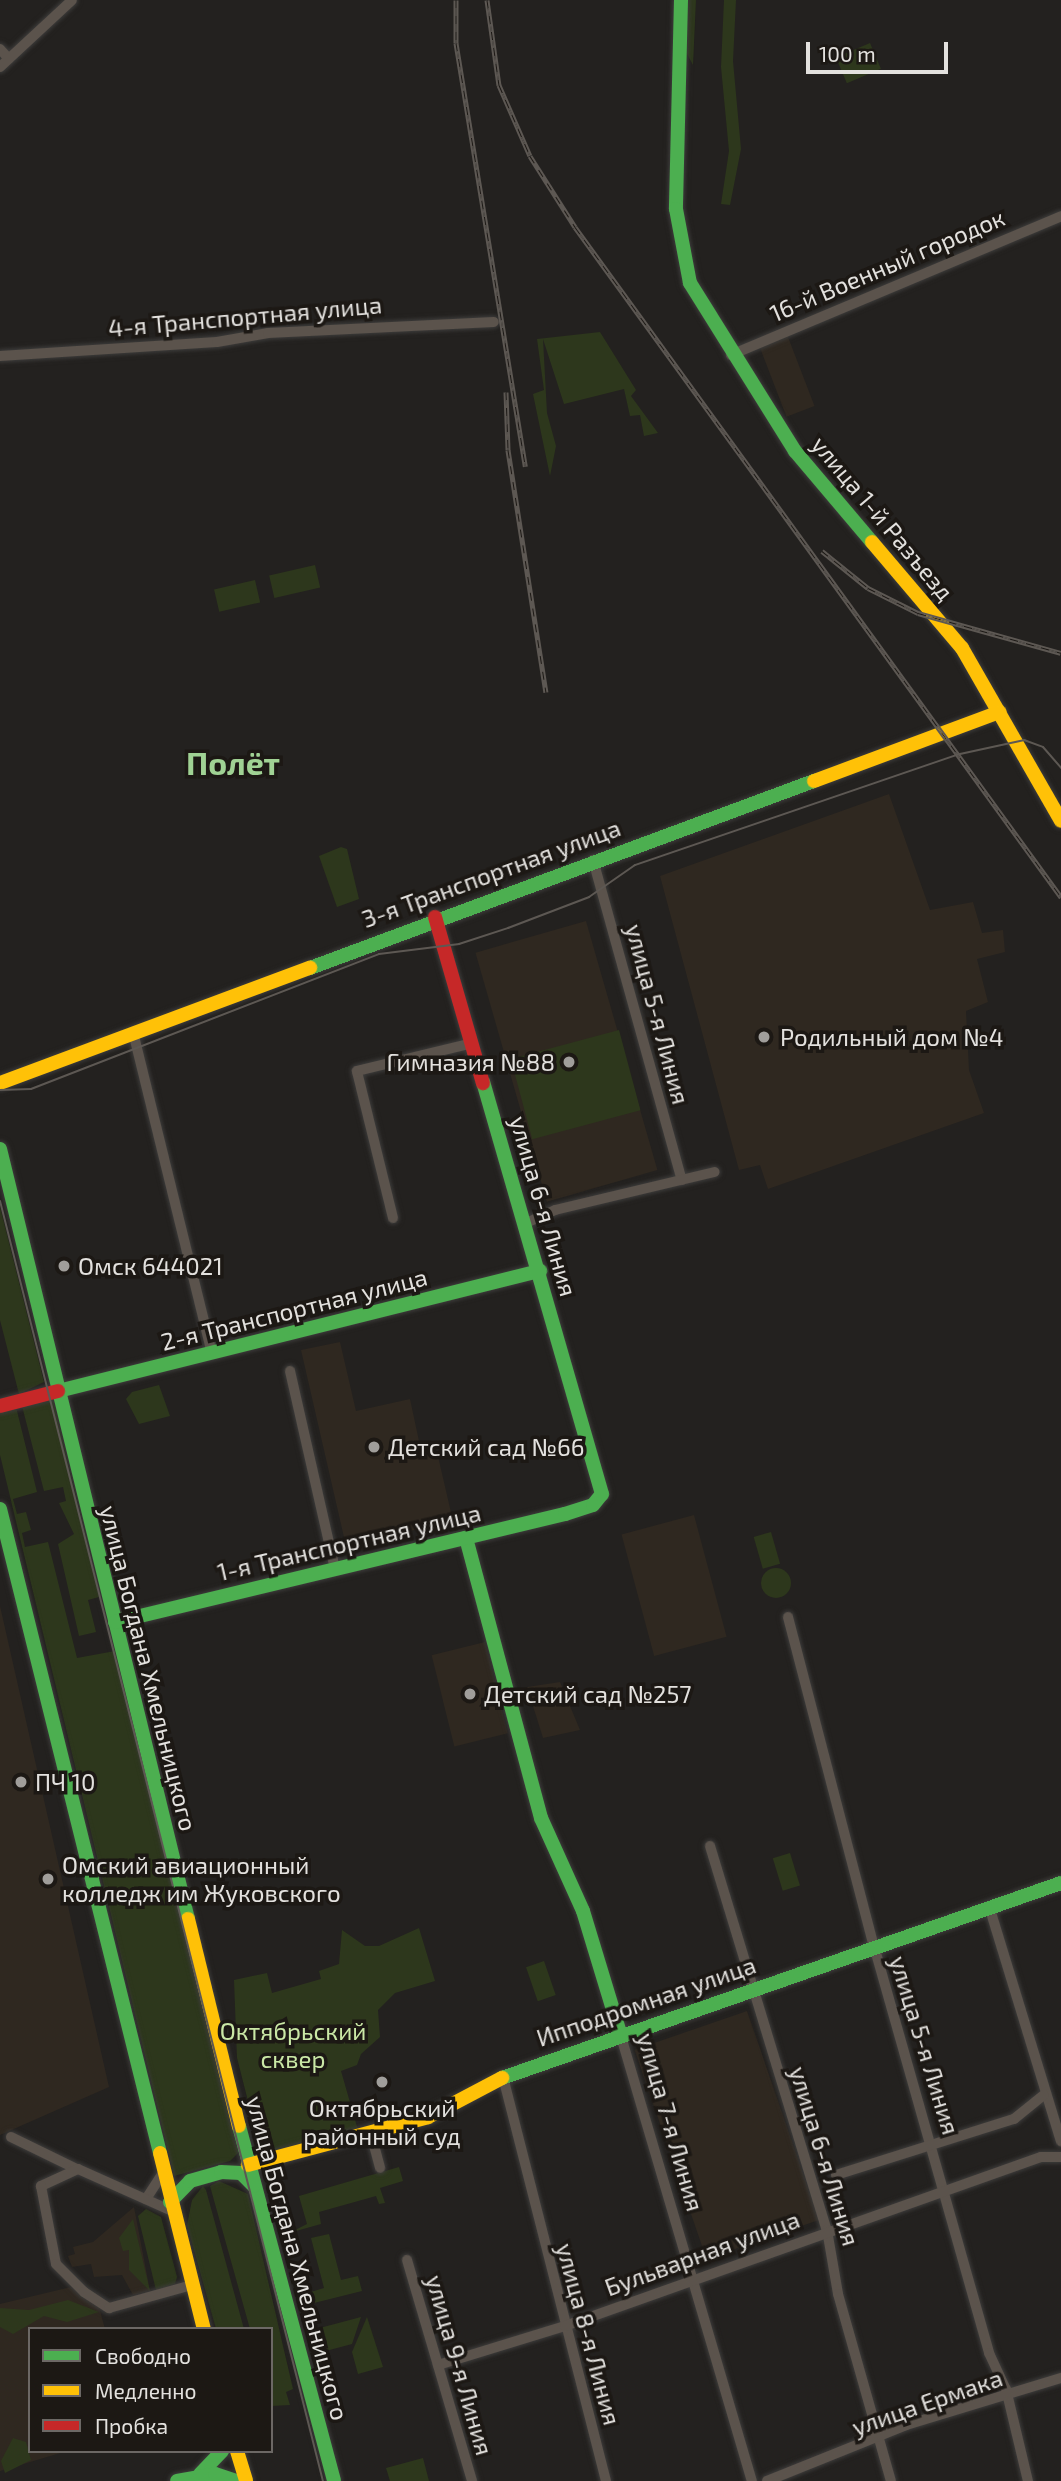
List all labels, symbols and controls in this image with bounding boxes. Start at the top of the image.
scale bar [809,28,951,72]
text: 100 m [819,41,876,66]
street label: 16-й Военный городок [765,202,1009,328]
street label: 4-я Транспортная улица [107,290,383,342]
street label: улица 1-й Разъезд [806,430,960,606]
district label: Полёт [186,743,280,781]
street label: 3-я Транспортная улица [358,813,624,933]
street label: улица 5-я Линия [620,921,696,1107]
place label: Родильный дом №4 [780,1023,1004,1051]
marker: Родильный дом №4 [754,1027,774,1047]
place label: Гимназия №88 [387,1048,555,1076]
marker: Гимназия №88 [561,1054,577,1070]
street label: улица 6-я Линия [505,1113,583,1299]
place label: Омск 644021 [78,1252,223,1280]
marker: Омск 644021 [56,1258,72,1274]
street label: 2-я Транспортная улица [158,1262,430,1356]
place label: Детский сад №66 [388,1433,584,1461]
marker: Детский сад №66 [366,1439,382,1455]
street label: 1-я Транспортная улица [214,1498,484,1586]
street label: улица Богдана Хмельницкого [95,1502,203,1834]
place label: Детский сад №257 [484,1680,692,1708]
marker: Детский сад №257 [462,1686,478,1702]
place label: ПЧ 10 [35,1768,95,1796]
marker: ПЧ 10 [13,1774,29,1790]
place label: Омский авиационный колледж им Жуковского [62,1851,341,1907]
marker: Омский авиационный колледж им Жуковского [40,1871,56,1887]
street label: Ипподромная улица [533,1950,759,2052]
street label: улица 5-я Линия [884,1952,966,2138]
park label: Октябрьский сквер [220,2017,366,2073]
street label: улица 7-я Линия [632,2030,710,2214]
street label: улица 6-я Линия [784,2063,866,2249]
marker: Октябрьский районный суд [374,2074,390,2090]
street label: улица Богдана Хмельницкого [241,2093,355,2423]
place label: Октябрьский районный суд [303,2094,461,2150]
street label: Бульварная улица [601,2204,803,2302]
street label: улица 8-я Линия [551,2240,627,2428]
street label: улица 9-я Линия [421,2272,499,2458]
legend [28,2327,273,2453]
text: Свободно [95,2343,191,2368]
street label: улица Ермака [848,2363,1006,2441]
text: Медленно [95,2378,197,2403]
text: Пробка [95,2413,168,2438]

